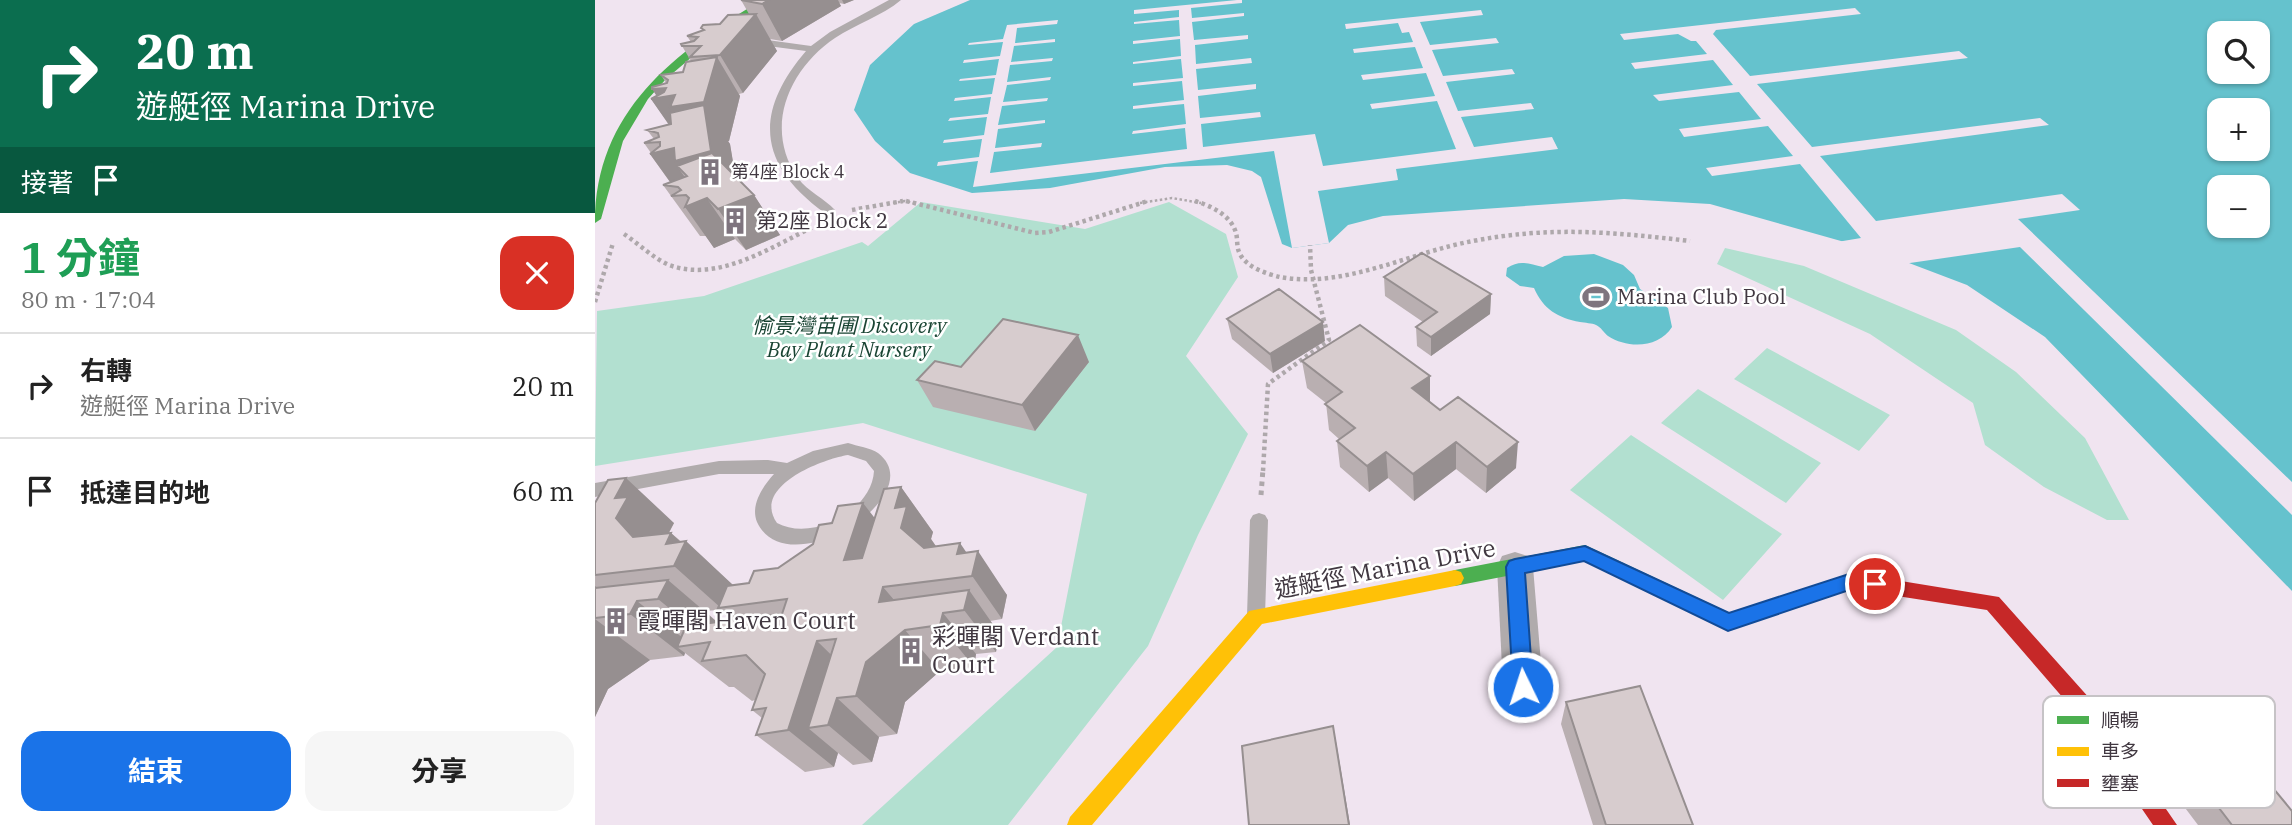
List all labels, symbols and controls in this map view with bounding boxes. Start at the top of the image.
text: 20 m [136,19,254,82]
map controls [2207,21,2270,238]
button: search [2207,21,2270,84]
icon: right [21,28,112,119]
text: 遊艇徑 Marina Drive [136,85,435,127]
button: + [2207,98,2270,161]
building icon: 第4座 Block 4 [695,157,725,187]
place label: 第4座 Block 4 [731,160,845,183]
icon: arrive [87,161,125,199]
text: 接著 [21,165,73,199]
button: − [2207,175,2270,238]
building icon: 第2座 Block 2 [720,206,750,236]
place label: 第2座 Block 2 [756,206,888,234]
text: 1 分鐘 [21,230,140,285]
button: close [500,236,574,310]
sports icon: Marina Club Pool [1581,282,1611,312]
place label: Marina Club Pool [1617,282,1786,310]
text: 80 m · 17:04 [21,284,156,314]
park label: 愉景灣苗圃 Discovery Bay Plant Nursery [752,311,949,363]
text: 右轉 [80,353,132,387]
icon: right [21,367,59,405]
text: 20 m [512,369,574,403]
text: 遊艇徑 Marina Drive [80,390,295,420]
icon: arrive [21,472,59,510]
text: 60 m [512,474,574,508]
text: 抵達目的地 [80,475,210,509]
street label: 遊艇徑 Marina Drive [1272,531,1498,605]
pin [1845,554,1905,614]
icon: arrive [1856,565,1894,603]
place label: 霞暉閣 Haven Court [637,604,856,636]
building icon: 霞暉閣 Haven Court [601,606,631,636]
place label: 彩暉閣 Verdant Court [932,620,1099,680]
building icon: 彩暉閣 Verdant Court [896,636,926,666]
position arrow [1486,650,1560,724]
legend [2043,696,2275,808]
text: 順暢 [2101,708,2139,732]
button: 結束 [21,731,291,811]
button: 分享 [305,731,574,811]
text: 車多 [2101,739,2139,763]
text: 壅塞 [2101,771,2139,795]

